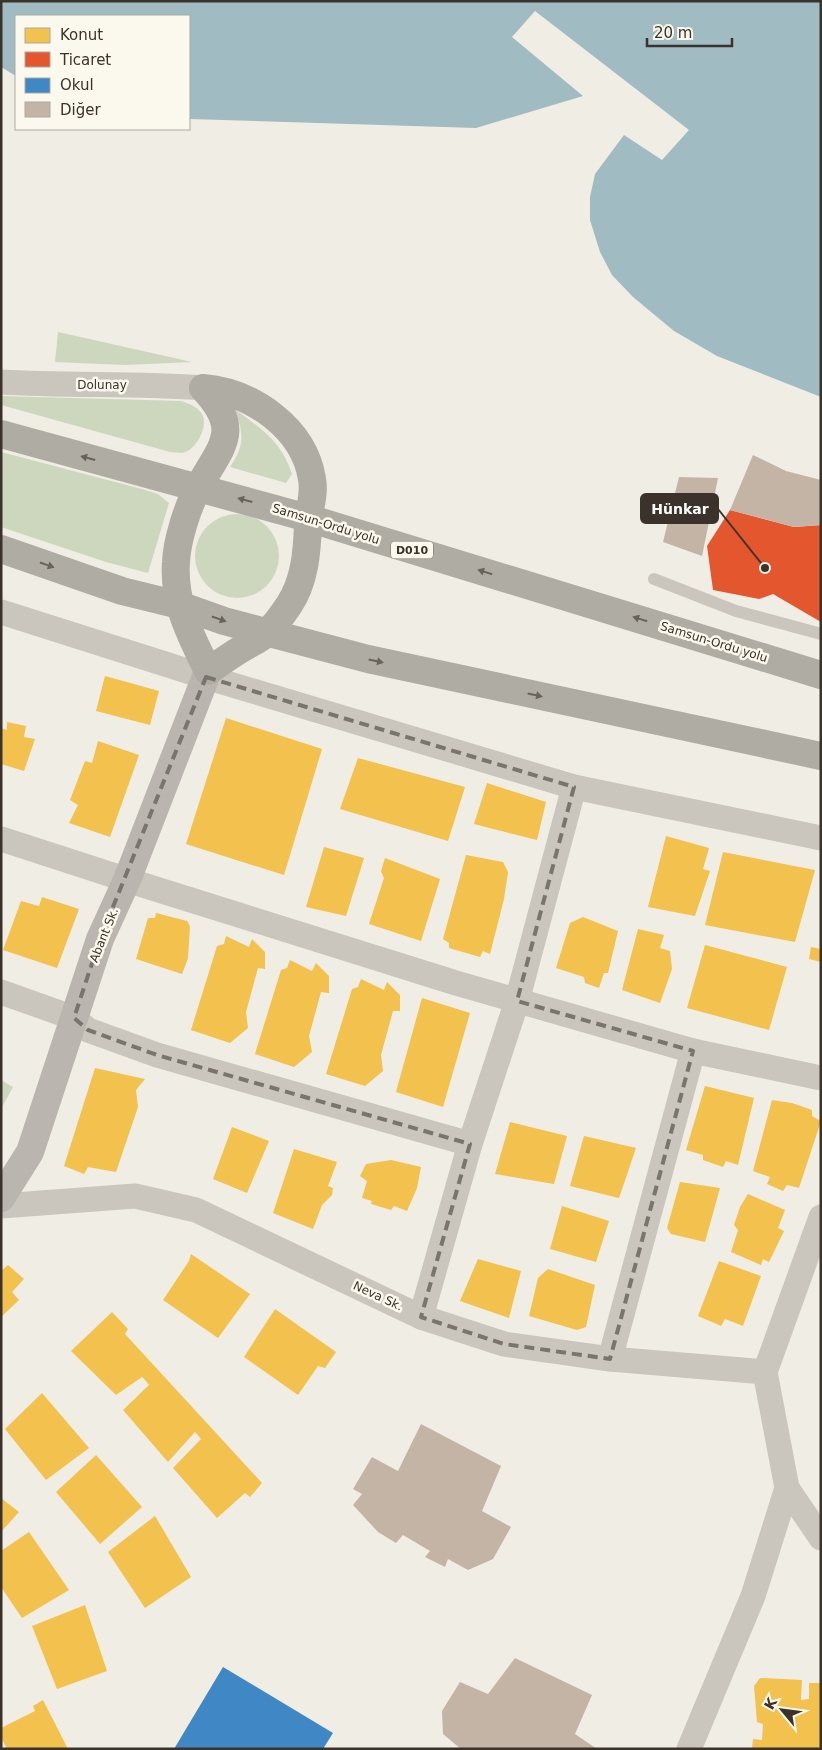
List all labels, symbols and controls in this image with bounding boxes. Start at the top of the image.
legend [15,15,190,130]
scale bar [647,15,732,47]
text: 20 m [654,24,692,42]
text: Konut [60,26,103,44]
text: Ticaret [59,51,111,69]
text: Okul [60,76,94,94]
text: Diğer [60,101,101,119]
street label: Dolunay [77,378,127,392]
one-way arrow [81,454,96,462]
callout: Hünkar [641,494,718,523]
one-way arrow [238,496,253,504]
street label: Samsun-Ordu yolu [271,501,381,547]
text: Hünkar [651,501,709,517]
road number: D010 [391,542,433,558]
one-way arrow [40,562,55,569]
one-way arrow [477,567,492,575]
one-way arrow [633,615,648,622]
one-way arrow [212,616,227,624]
street label: Samsun-Ordu yolu [659,619,769,665]
one-way arrow [368,657,384,665]
one-way arrow [527,691,542,699]
street label: Abant Sk. [87,906,121,964]
street label: Neva Sk. [351,1278,405,1314]
north arrow [757,1685,807,1735]
text: K [761,1694,781,1712]

